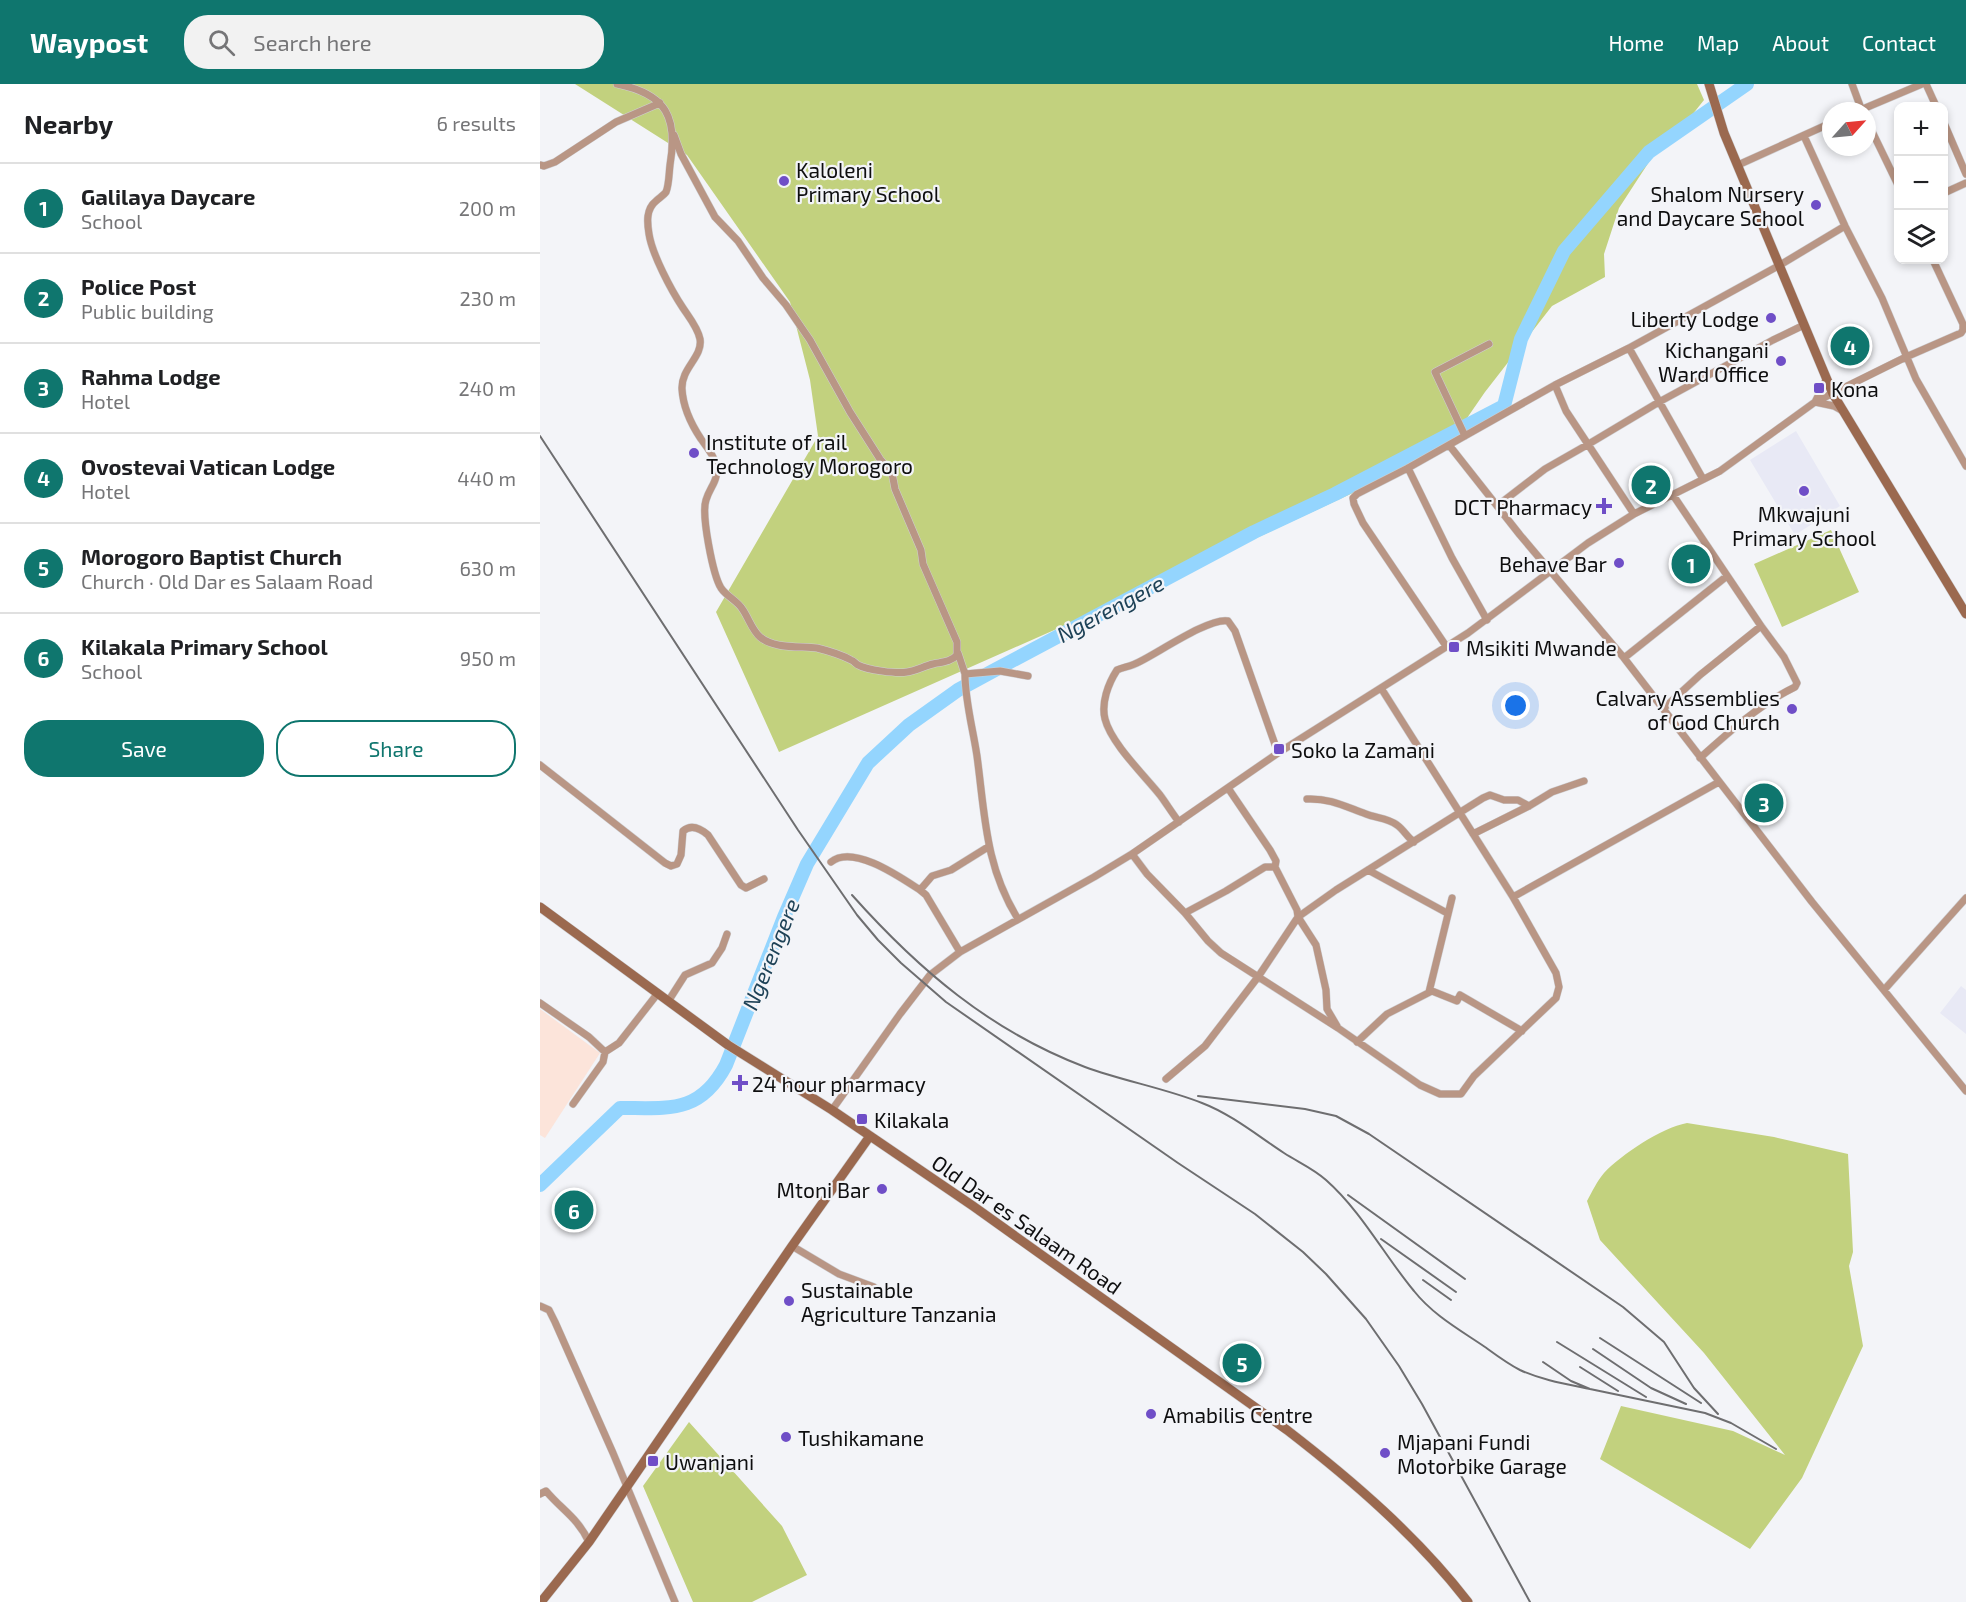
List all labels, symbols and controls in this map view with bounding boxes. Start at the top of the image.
search box [184,15,604,69]
text: Waypost [30,25,148,59]
icon: search [205,26,238,59]
text: Search here [253,29,372,55]
text: Home [1608,30,1664,55]
text: Map [1697,30,1739,55]
text: About [1772,30,1829,55]
text: Contact [1862,30,1936,55]
north arrow [1822,102,1876,156]
map controls [1894,102,1948,264]
button: + [1894,102,1948,156]
text: Nearby [24,108,113,139]
text: 6 results [436,111,516,135]
button: − [1894,156,1948,210]
place label: Kaloleni Primary School [796,157,941,206]
marker: Kaloleni Primary School [777,174,791,188]
place label: Shalom Nursery and Daycare School [1617,181,1805,230]
text: Galilaya Daycare [81,183,255,209]
text: 1 [39,196,48,220]
text: 200 m [459,196,516,220]
marker: Shalom Nursery and Daycare School [1809,198,1823,212]
text: School [81,209,142,233]
button: layers [1894,210,1948,264]
text: Police Post [81,273,196,299]
text: 2 [38,286,49,310]
text: 230 m [460,286,516,310]
text: Public building [81,299,214,323]
place label: Liberty Lodge [1630,306,1759,331]
marker: Liberty Lodge [1764,311,1778,325]
pin: 4 [1830,324,1870,368]
place label: Kichangani Ward Office [1658,337,1769,386]
marker: Kichangani Ward Office [1774,354,1788,368]
text: Rahma Lodge [81,363,221,389]
text: 3 [38,376,49,400]
text: 240 m [458,376,516,400]
place label: Kona [1831,376,1879,401]
marker: Kona [1812,381,1826,395]
text: Hotel [81,389,130,413]
place label: Institute of rail Technology Morogoro [706,429,913,478]
marker: Institute of rail Technology Morogoro [687,446,701,460]
text: Ovostevai Vatican Lodge [81,453,335,479]
pin: 2 [1632,462,1670,508]
text: 4 [37,466,50,490]
text: 440 m [457,466,516,490]
text: Hotel [81,479,130,503]
marker: Mkwajuni Primary School [1797,484,1811,498]
place label: DCT Pharmacy [1454,494,1592,519]
marker: DCT Pharmacy [1597,499,1611,513]
place label: Mkwajuni Primary School [1732,501,1877,550]
pin: 1 [1672,542,1710,586]
text: Morogoro Baptist Church [81,543,342,569]
place label: Behave Bar [1499,551,1608,576]
text: 5 [38,556,49,580]
text: 630 m [459,556,516,580]
marker: Behave Bar [1612,556,1626,570]
text: Church · Old Dar es Salaam Road [81,569,373,593]
water label: Ngerengere [1052,569,1168,647]
text: Kilakala Primary School [81,633,328,659]
place label: Msikiti Mwande [1466,635,1617,660]
marker: Msikiti Mwande [1447,640,1461,654]
text: 6 [38,646,49,670]
text: 950 m [460,646,516,670]
text: School [81,659,142,683]
place label: Calvary Assemblies of God Church [1595,685,1780,734]
your location [1501,691,1530,720]
marker: Calvary Assemblies of God Church [1785,702,1799,716]
button: Save [24,720,264,777]
button: Share [276,720,516,777]
place label: Soko la Zamani [1291,737,1435,762]
marker: Soko la Zamani [1272,742,1286,756]
pin: 3 [1744,780,1784,826]
water label: Ngerengere [736,894,804,1014]
place label: 24 hour pharmacy [752,1071,926,1096]
marker: 24 hour pharmacy [733,1076,747,1090]
place label: Kilakala [874,1107,949,1132]
marker: Kilakala [855,1112,869,1126]
street label: Old Dar es Salaam Road [927,1149,1127,1299]
place label: Mtoni Bar [777,1177,871,1202]
marker: Mtoni Bar [875,1182,889,1196]
pin: 6 [555,1188,594,1232]
place label: Sustainable Agriculture Tanzania [801,1277,996,1326]
marker: Sustainable Agriculture Tanzania [782,1294,796,1308]
pin: 5 [1222,1340,1262,1386]
place label: Amabilis Centre [1163,1402,1313,1427]
marker: Amabilis Centre [1144,1407,1158,1421]
place label: Tushikamane [798,1425,924,1450]
place label: Mjapani Fundi Motorbike Garage [1397,1429,1567,1478]
marker: Tushikamane [779,1430,793,1444]
marker: Mjapani Fundi Motorbike Garage [1378,1446,1392,1460]
place label: Uwanjani [665,1449,754,1475]
marker: Uwanjani [646,1454,660,1468]

